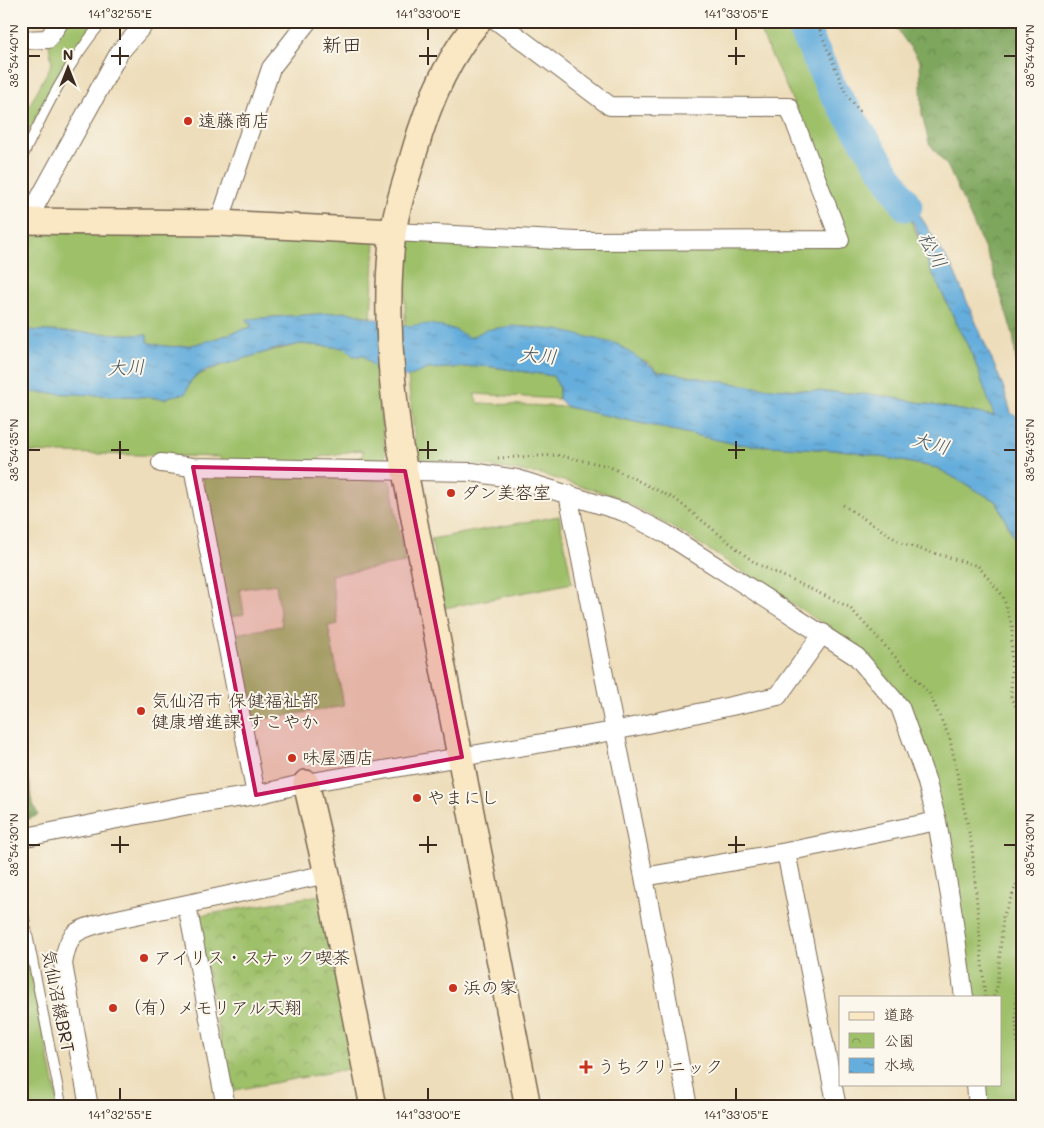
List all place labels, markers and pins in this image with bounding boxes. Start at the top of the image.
place label: 遠藤商店 [198,108,270,132]
marker: 遠藤商店 [182,115,194,127]
place label: ダン美容室 [461,480,551,504]
marker: ダン美容室 [445,487,457,499]
place label: 気仙沼市 保健福祉部 健康増進課 すこやか [151,688,319,733]
marker: 気仙沼市 保健福祉部 健康増進課 すこやか [135,705,147,717]
place label: 味屋酒店 [302,745,374,769]
marker: 味屋酒店 [286,752,298,764]
place label: やまにし [427,785,499,809]
marker: やまにし [411,792,423,804]
place label: アイリス・スナック喫茶 [154,945,351,969]
marker: アイリス・スナック喫茶 [138,952,150,964]
place label: 浜の家 [463,975,517,999]
marker: 浜の家 [447,982,459,994]
place label: （有）メモリアル天翔 [123,995,302,1019]
marker: （有）メモリアル天翔 [107,1002,119,1014]
place label: うちクリニック [597,1054,723,1078]
marker: うちクリニック [579,1060,593,1074]

